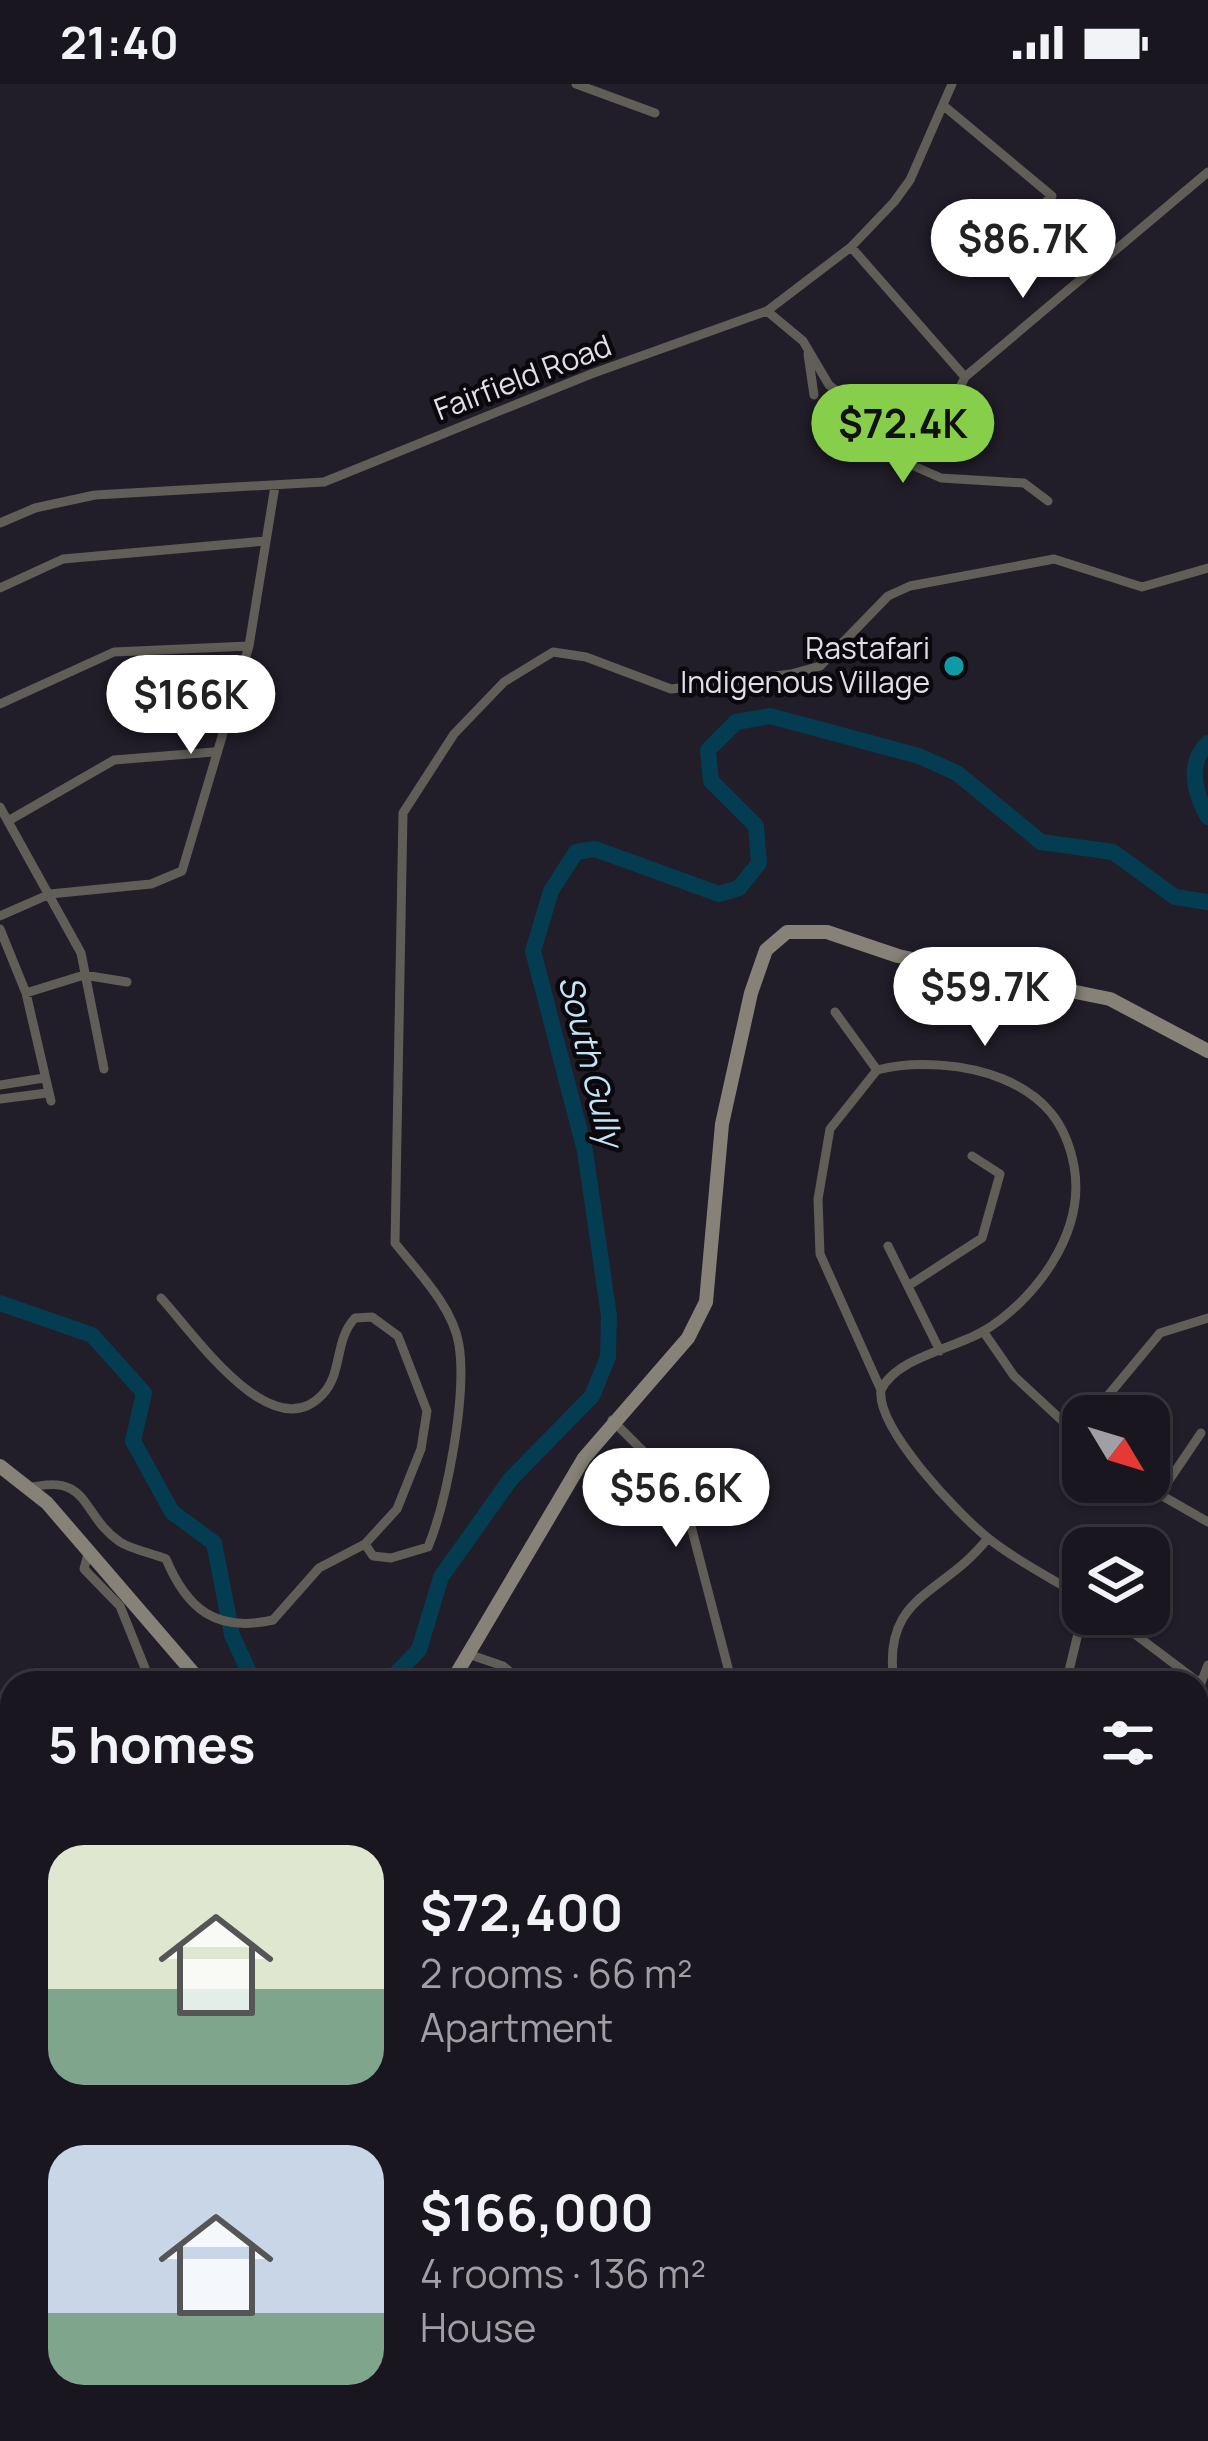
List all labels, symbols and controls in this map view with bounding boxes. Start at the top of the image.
text: 21:40 [60,11,179,73]
pin: $86.7K [925,199,1121,301]
text: $86.7K [958,211,1088,265]
street label: Fairfield Road [428,324,617,429]
pin: $72.4K [805,384,1001,486]
text: $72.4K [838,396,968,450]
place label: Rastafari Indigenous Village [680,627,930,702]
marker: Rastafari Indigenous Village [941,653,967,679]
pin: $166K [107,655,275,757]
text: $166K [133,667,249,721]
pin: $59.7K [887,947,1083,1049]
text: $59.7K [920,959,1050,1013]
water label: South Gully [549,971,636,1155]
north arrow [1062,1395,1170,1503]
map controls [1062,1395,1170,1635]
pin: $56.6K [578,1448,774,1550]
text: $56.6K [610,1460,742,1514]
button: layers [1062,1527,1170,1635]
text: 5 homes [48,1709,255,1778]
icon: filters [1095,1710,1161,1776]
text: $72,400 [420,1877,623,1946]
icon: home [144,1893,288,2037]
text: 2 rooms · 66 m² [420,1946,693,2000]
text: Apartment [420,2000,613,2054]
text: $166,000 [420,2177,654,2246]
icon: home [144,2193,288,2337]
text: 4 rooms · 136 m² [420,2246,706,2300]
text: House [420,2300,536,2354]

